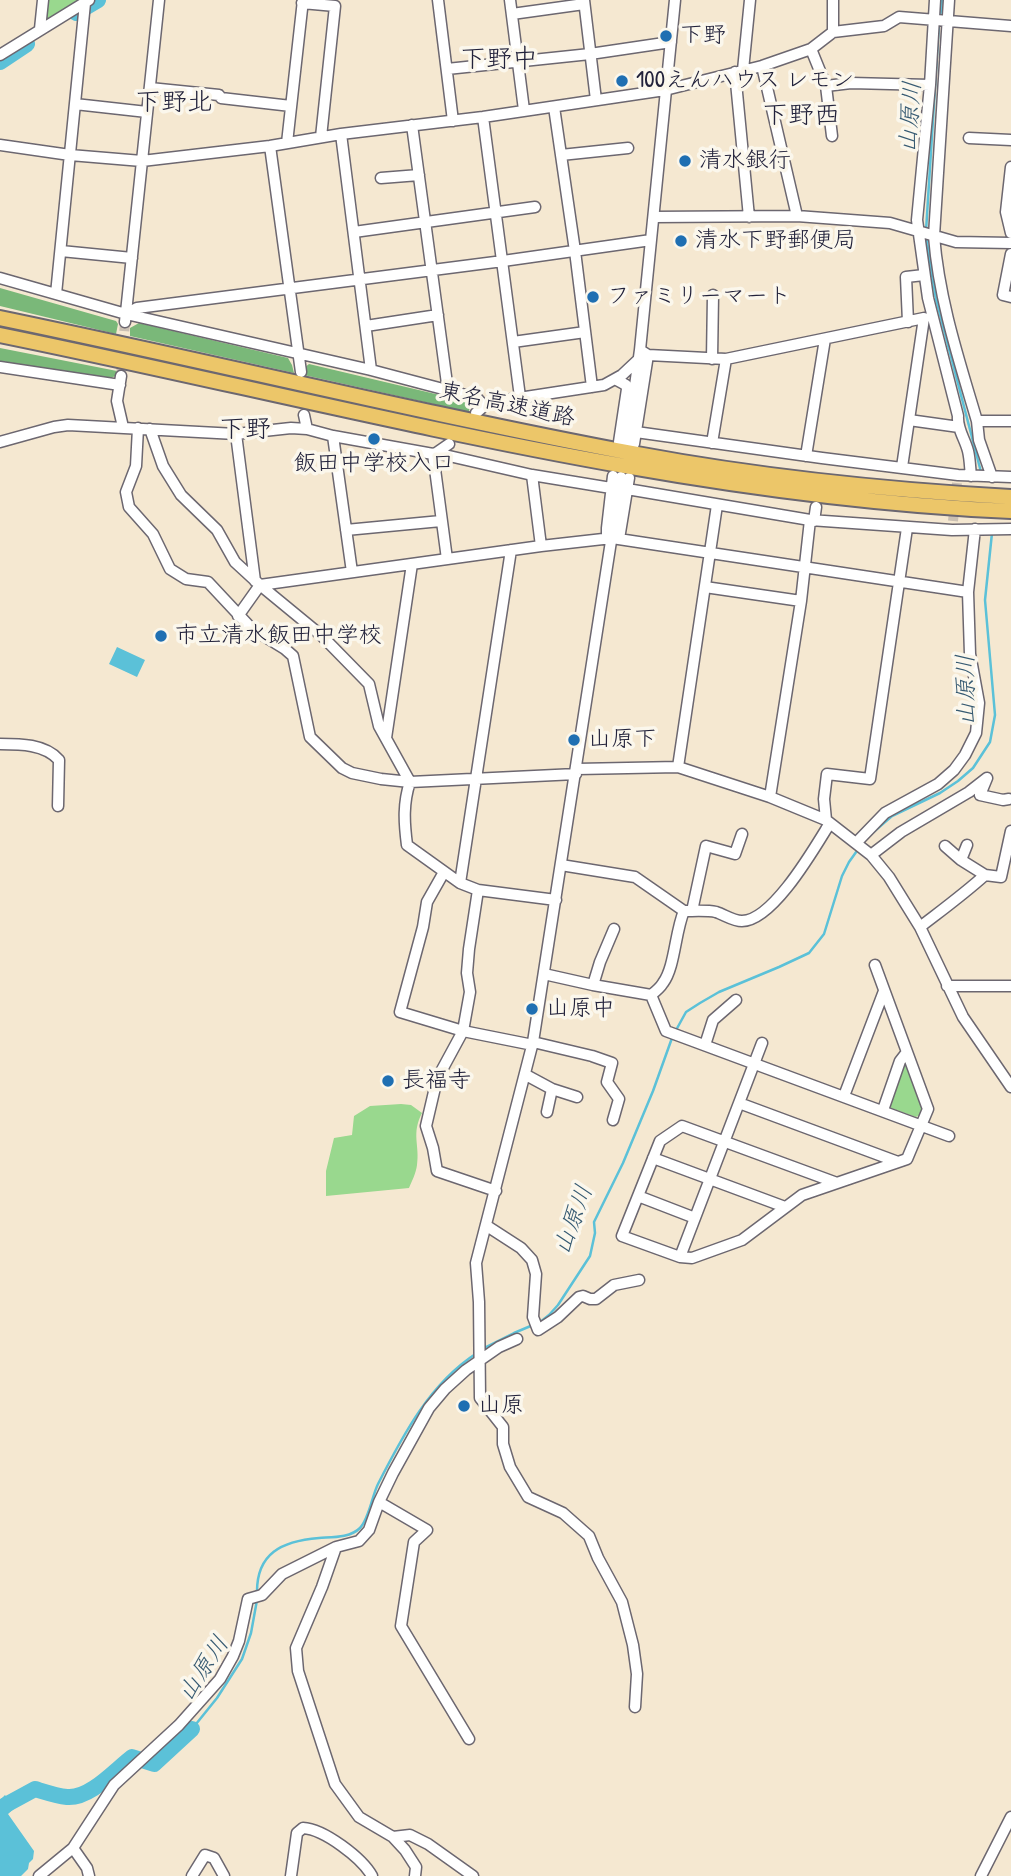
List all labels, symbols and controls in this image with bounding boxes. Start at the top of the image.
place label: 下野 [680,22,726,50]
marker: 下野 [658,28,674,44]
district label: 下野中 [460,44,538,76]
place label: 100えんハウス レモン [636,67,854,95]
marker: 100えんハウス レモン [614,73,630,89]
water label: 山原川 [894,80,928,154]
district label: 下野北 [135,87,213,119]
district label: 下野西 [762,100,840,132]
place label: 清水銀行 [699,147,791,175]
marker: 清水銀行 [677,153,693,169]
place label: 清水下野郵便局 [695,227,856,255]
marker: 清水下野郵便局 [673,233,689,249]
place label: ファミリーマート [607,283,791,311]
marker: ファミリーマート [585,289,601,305]
street label: 東名高速道路 [437,377,577,433]
district label: 下野 [219,414,271,446]
marker: 飯田中学校入口 [366,431,382,447]
place label: 飯田中学校入口 [294,450,454,478]
place label: 市立清水飯田中学校 [175,622,382,650]
marker: 市立清水飯田中学校 [153,628,169,644]
water label: 山原川 [952,654,982,726]
place label: 山原下 [588,726,657,754]
marker: 山原下 [566,732,582,748]
place label: 山原中 [546,995,615,1023]
marker: 山原中 [524,1001,540,1017]
place label: 長福寺 [402,1067,471,1095]
marker: 長福寺 [380,1073,396,1089]
water label: 山原川 [548,1181,600,1259]
place label: 山原 [478,1392,524,1420]
marker: 山原 [456,1398,472,1414]
water label: 山原川 [172,1631,236,1707]

